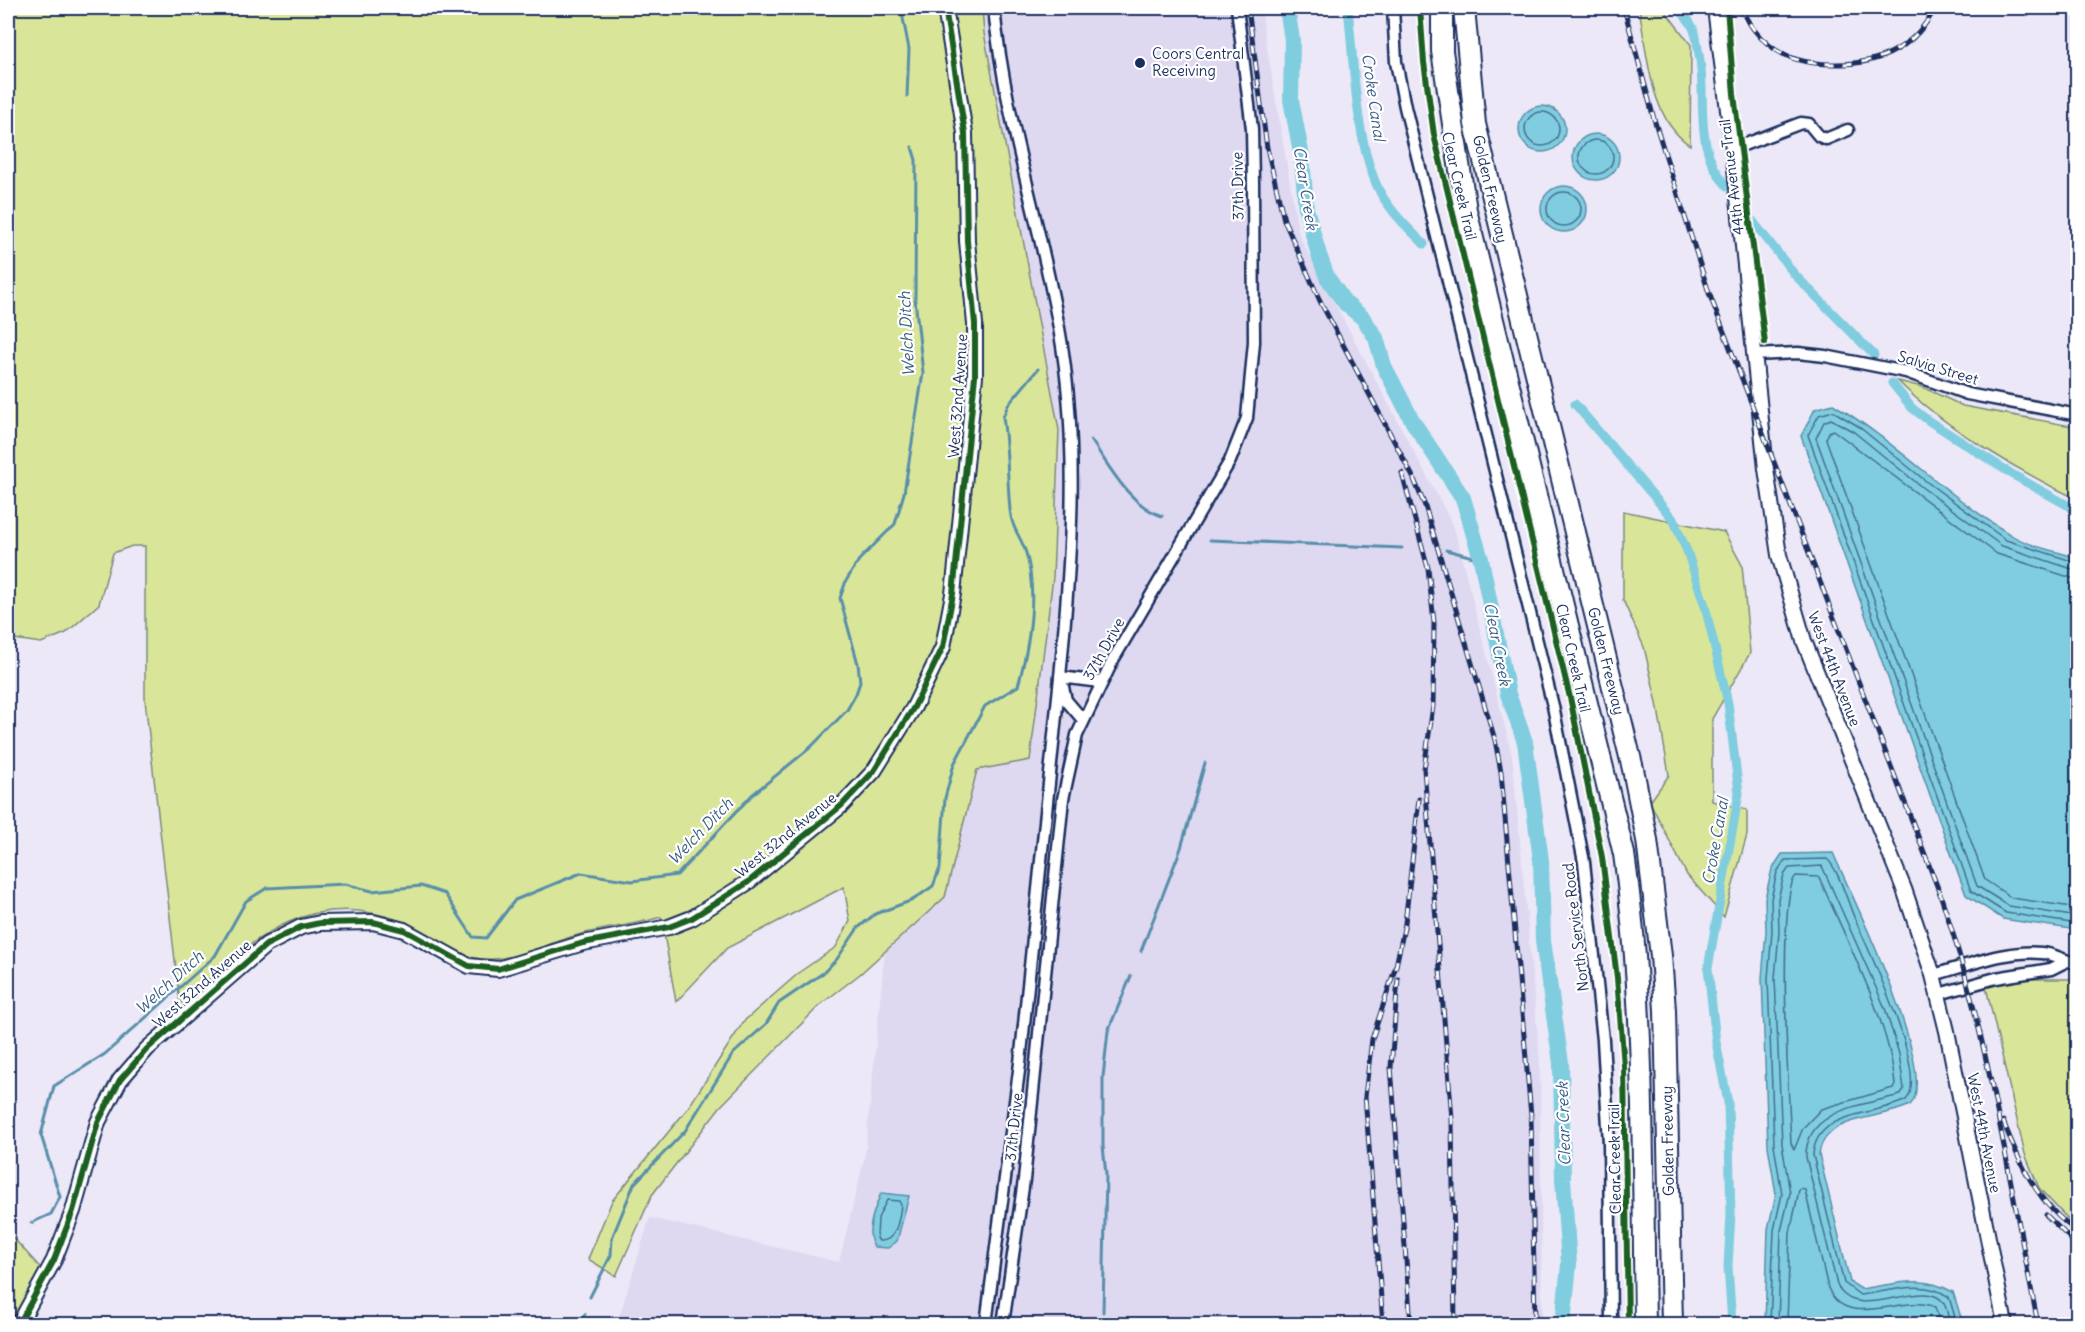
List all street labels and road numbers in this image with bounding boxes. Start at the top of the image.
street label: 44th Avenue Trail [1715,118,1748,236]
street label: Clear Creek Trail [1438,130,1481,242]
street label: Golden Freeway [1469,133,1512,245]
street label: 37th Drive [1227,152,1248,220]
street label: West 32nd Avenue [944,333,971,459]
street label: Salvia Street [1896,346,1981,389]
street label: Clear Creek Trail [1552,602,1595,714]
street label: Golden Freeway [1584,605,1629,717]
street label: West 44th Avenue [1804,609,1865,729]
street label: 37th Drive [1079,614,1129,683]
street label: West 32nd Avenue [731,788,840,881]
street label: North Service Road [1558,861,1593,992]
street label: West 32nd Avenue [148,936,255,1032]
street label: West 44th Avenue [1964,1071,2005,1194]
street label: Golden Freeway [1657,1086,1678,1196]
street label: 37th Drive [1000,1092,1027,1162]
street label: Clear Creek Trail [1604,1104,1625,1214]

